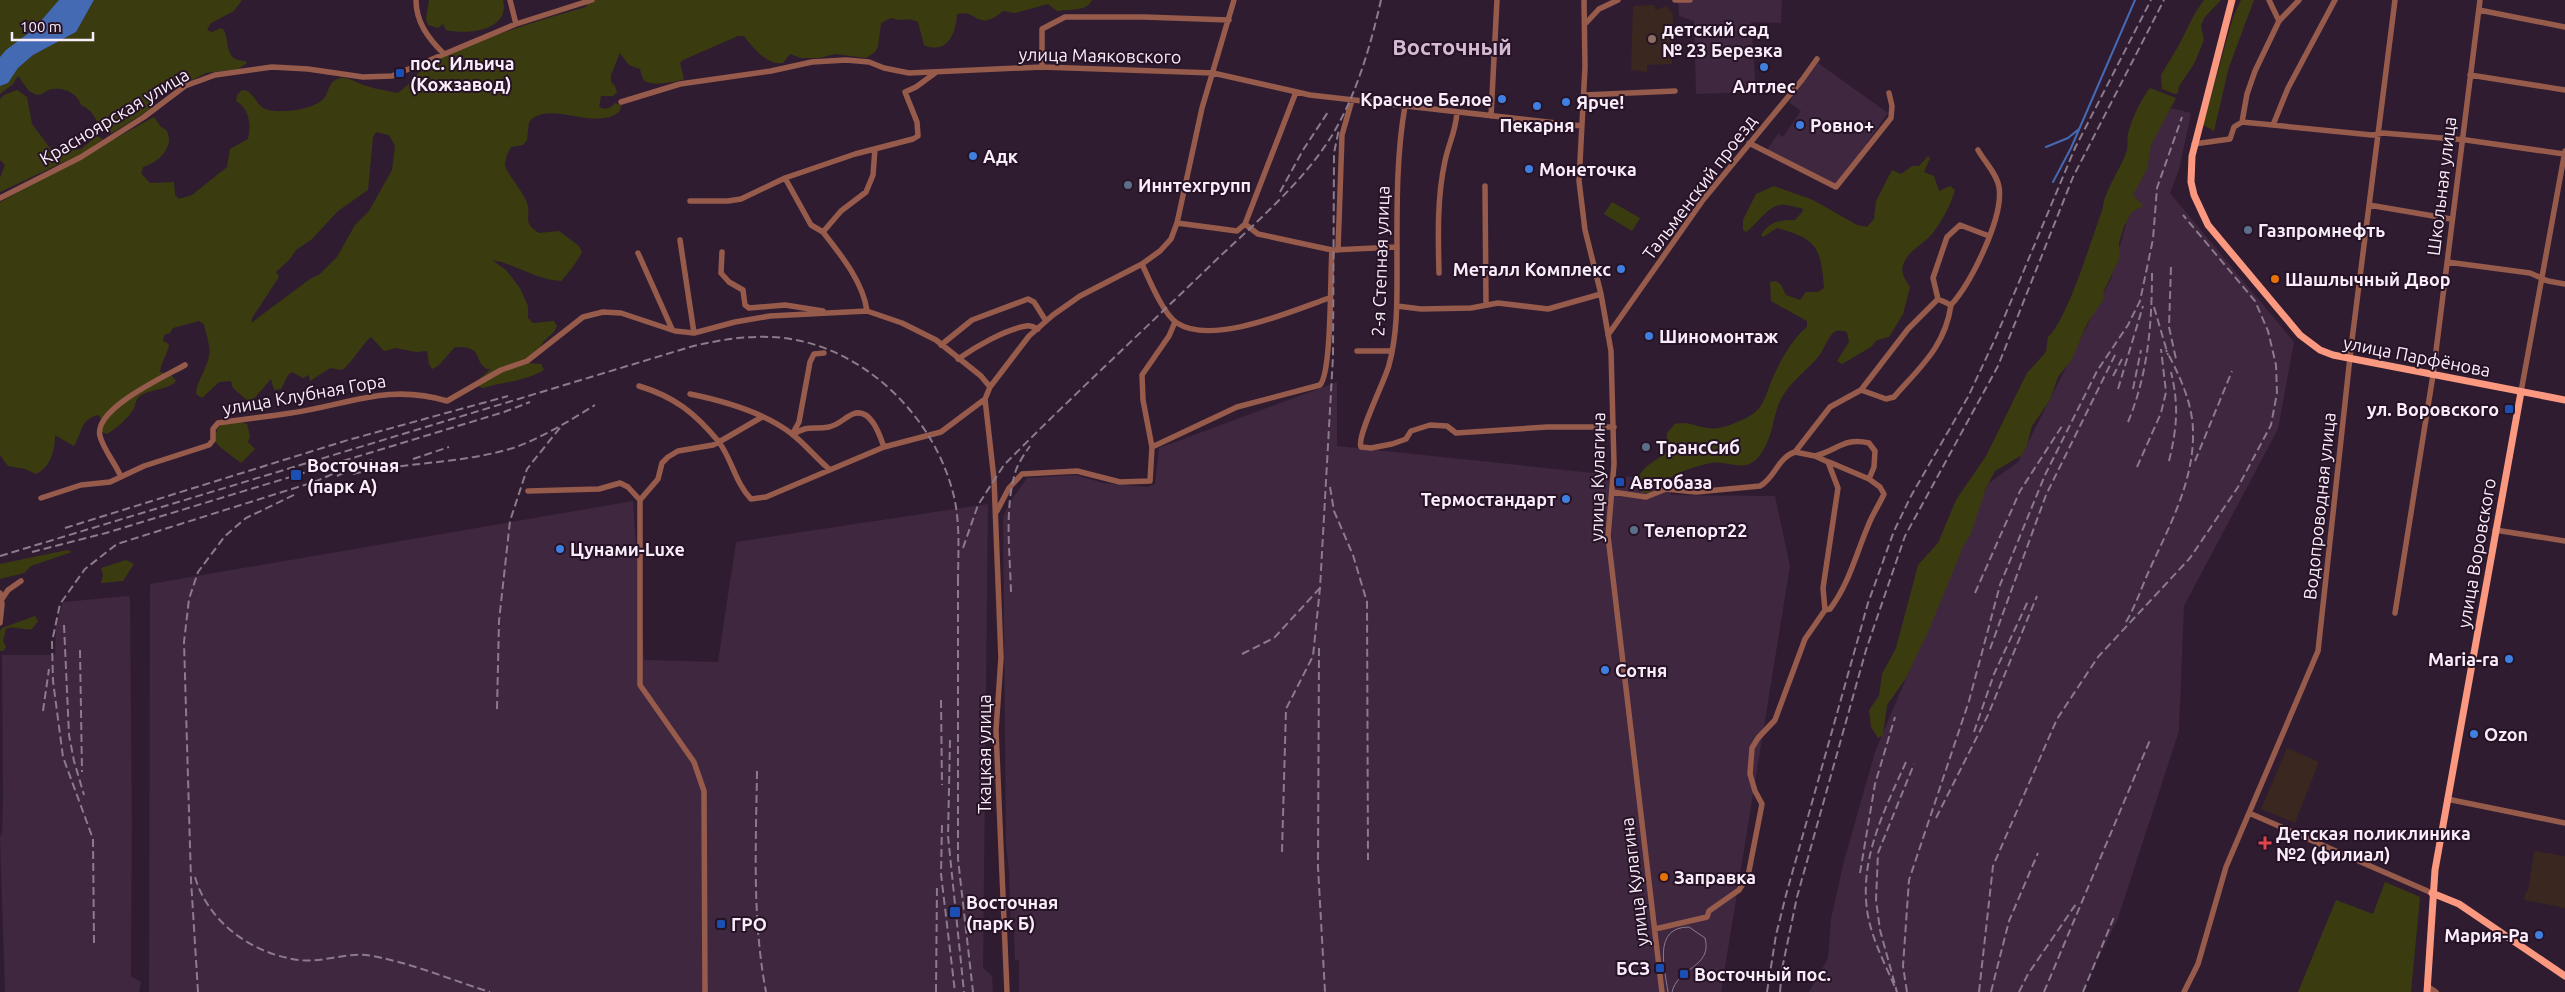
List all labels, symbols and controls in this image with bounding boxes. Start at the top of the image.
scale bar [12,10,94,42]
text: 100 m [20,18,62,35]
place label: детский сад № 23 Березка [1662,19,1783,60]
marker: детский сад № 23 Березка [1646,33,1658,45]
district label: Восточный [1392,34,1512,59]
street label: улица Маяковского [1018,44,1182,66]
place label: пос. Ильича (Кожзавод) [410,53,515,95]
marker: Алтлес [1758,61,1770,73]
street label: Красноярская улица [36,64,192,168]
marker: пос. Ильича (Кожзавод) [394,67,406,79]
place label: Алтлес [1733,76,1796,96]
place label: Красное Белое [1360,89,1492,109]
place label: Ярче! [1576,92,1624,112]
marker: Красное Белое [1496,93,1508,105]
marker: Ярче! [1560,96,1572,108]
marker: Пекарня [1531,100,1543,112]
street label: Тальменский проезд [1638,111,1760,263]
place label: Пекарня [1500,115,1574,135]
place label: Ровно+ [1810,115,1874,135]
street label: Школьная улица [2423,115,2459,257]
marker: Ровно+ [1794,119,1806,131]
place label: Адк [983,146,1019,166]
marker: Адк [967,150,979,162]
place label: Монеточка [1539,159,1637,179]
marker: Монеточка [1523,163,1535,175]
place label: Иннтехгрупп [1138,175,1251,195]
marker: Иннтехгрупп [1122,179,1134,191]
street label: 2-я Степная улица [1367,185,1393,337]
place label: Газпромнефть [2258,220,2385,240]
marker: Газпромнефть [2242,224,2254,236]
place label: Металл Комплекс [1453,259,1611,279]
marker: Металл Комплекс [1615,263,1627,275]
place label: Шашлычный Двор [2285,269,2451,289]
marker: Шашлычный Двор [2269,273,2281,285]
place label: Шиномонтаж [1659,326,1779,346]
marker: Шиномонтаж [1643,330,1655,342]
street label: улица Парфёнова [2342,332,2492,380]
street label: улица Клубная Гора [221,370,387,418]
place label: ул. Воровского [2367,399,2499,419]
marker: ул. Воровского [2503,403,2515,415]
street label: Водопроводная улица [2299,411,2339,601]
street label: улица Кулагина [1586,412,1608,542]
place label: ТрансСиб [1656,437,1740,457]
marker: ТрансСиб [1640,441,1652,453]
place label: Восточная (парк А) [307,455,399,497]
marker: Восточная (парк А) [289,468,303,482]
place label: Автобаза [1630,472,1712,492]
marker: Автобаза [1614,476,1626,488]
street label: улица Воровского [2453,476,2499,630]
place label: Термостандарт [1421,489,1556,509]
marker: Термостандарт [1560,493,1572,505]
place label: Телепорт22 [1644,520,1747,540]
marker: Телепорт22 [1628,524,1640,536]
place label: Цунами-Luxe [570,539,685,559]
marker: Цунами-Luxe [554,543,566,555]
place label: Maria-ra [2428,649,2499,669]
marker: Maria-ra [2503,653,2515,665]
place label: Сотня [1615,660,1667,680]
marker: Сотня [1599,664,1611,676]
street label: Ткацкая улица [974,694,994,814]
place label: Ozon [2484,724,2528,744]
marker: Ozon [2468,728,2480,740]
street label: улица Кулагина [1616,817,1652,947]
place label: Детская поликлиника №2 (филиал) [2276,823,2471,865]
marker: Детская поликлиника №2 (филиал) [2258,836,2272,850]
place label: Заправка [1674,867,1756,887]
marker: Заправка [1658,871,1670,883]
place label: Восточная (парк Б) [966,892,1058,934]
marker: Восточная (парк Б) [948,905,962,919]
place label: ГРО [731,914,767,934]
marker: ГРО [715,918,727,930]
place label: Мария-Ра [2444,925,2529,945]
marker: Мария-Ра [2533,929,2545,941]
place label: БСЗ [1616,958,1650,978]
marker: БСЗ [1654,962,1666,974]
place label: Восточный пос. [1694,964,1831,984]
marker: Восточный пос. [1678,968,1690,980]

